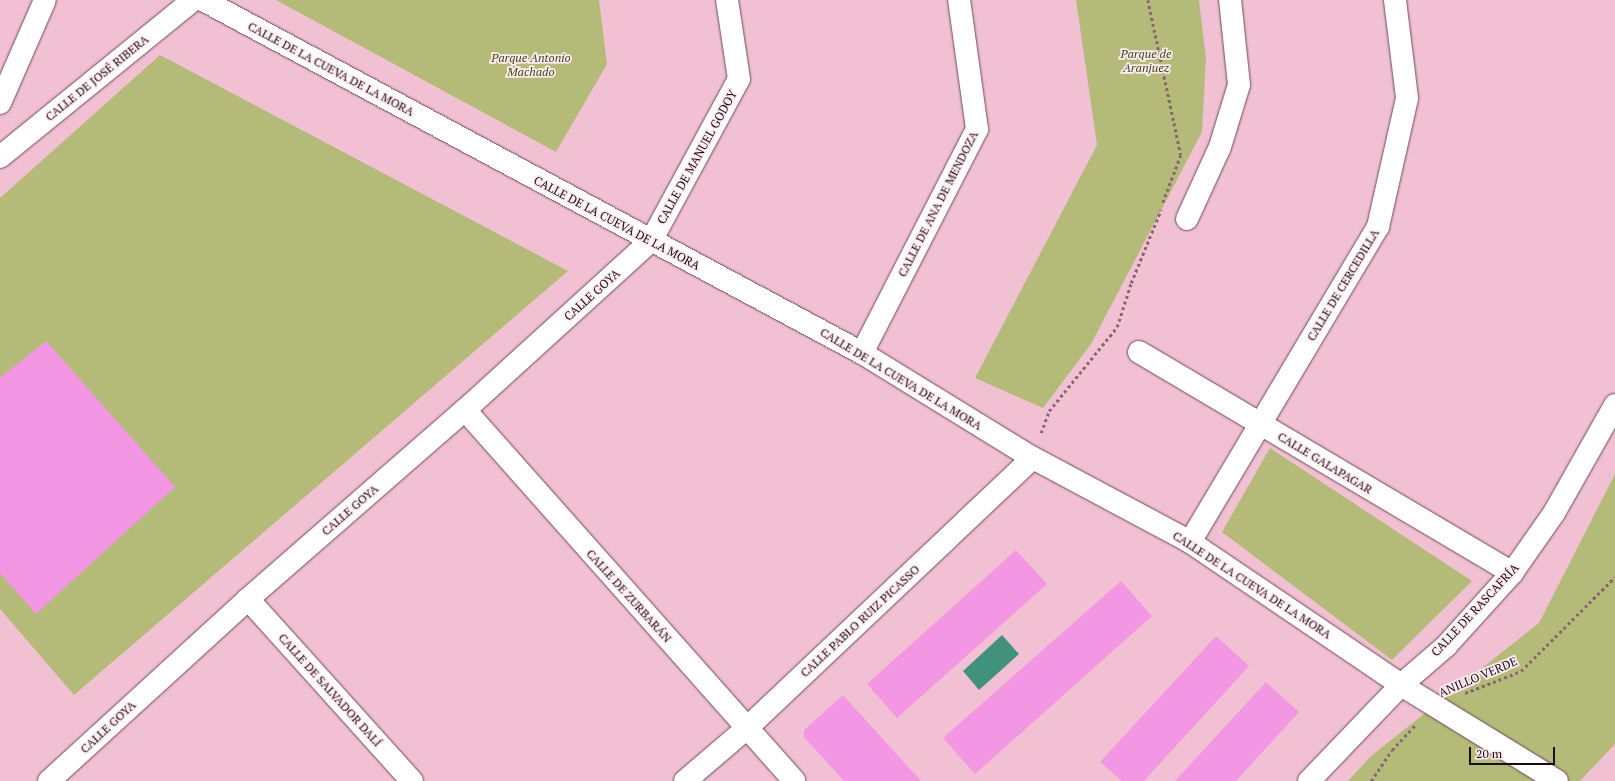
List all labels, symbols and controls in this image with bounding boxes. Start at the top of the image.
street label: CALLE DE LA CUEVA DE LA MORA [245,19,417,119]
street label: CALLE DE JOSÉ RIBERA [43,32,151,124]
park label: Parque de Aranjuez [1121,47,1171,75]
park label: Parque Antonio Machado [491,51,571,79]
street label: CALLE DE MANUEL GODOY [654,88,740,226]
street label: CALLE DE ANA DE MENDOZA [895,129,981,279]
street label: CALLE DE LA CUEVA DE LA MORA [531,173,703,273]
street label: CALLE DE CERCEDILLA [1304,226,1382,344]
street label: CALLE GOYA [561,266,623,324]
street label: CALLE DE LA CUEVA DE LA MORA [817,325,985,433]
street label: CALLE GALAPAGAR [1275,429,1375,497]
street label: CALLE GOYA [319,482,381,538]
street label: CALLE DE LA CUEVA DE LA MORA [1170,528,1334,642]
street label: CALLE DE ZURBARÁN [583,546,675,646]
street label: CALLE DE RASCAFRÍA [1428,561,1522,659]
street label: CALLE PABLO RUIZ PICASSO [797,562,923,680]
street label: CALLE DE SALVADOR DALÍ [275,631,385,749]
street label: ANILLO VERDE [1436,654,1520,700]
street label: CALLE GOYA [77,698,139,756]
scale bar [1471,739,1557,765]
text: 20 m [1476,746,1502,761]

